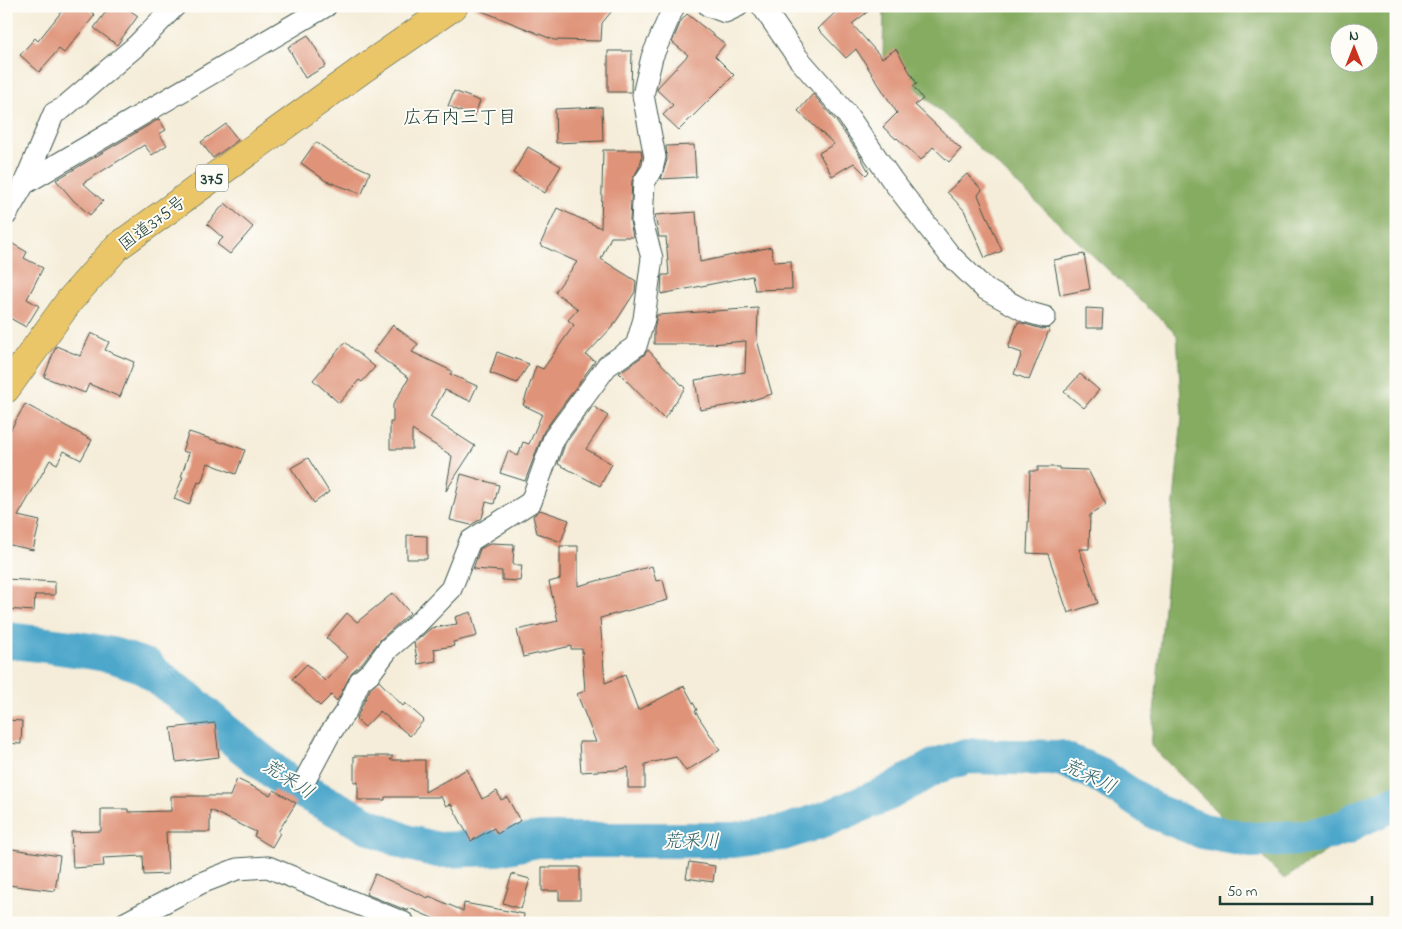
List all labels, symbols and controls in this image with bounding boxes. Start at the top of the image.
north arrow [1330,22,1380,72]
text: N [1349,26,1359,47]
district label: 広石内三丁目 [403,105,517,132]
road number: 375 [196,164,228,192]
street label: 国道375号 [114,190,193,259]
water label: 荒釆川 [256,753,319,807]
water label: 荒釆川 [1057,753,1120,802]
water label: 荒釆川 [662,829,720,856]
scale bar [1220,874,1372,906]
text: 50 m [1227,881,1258,903]

